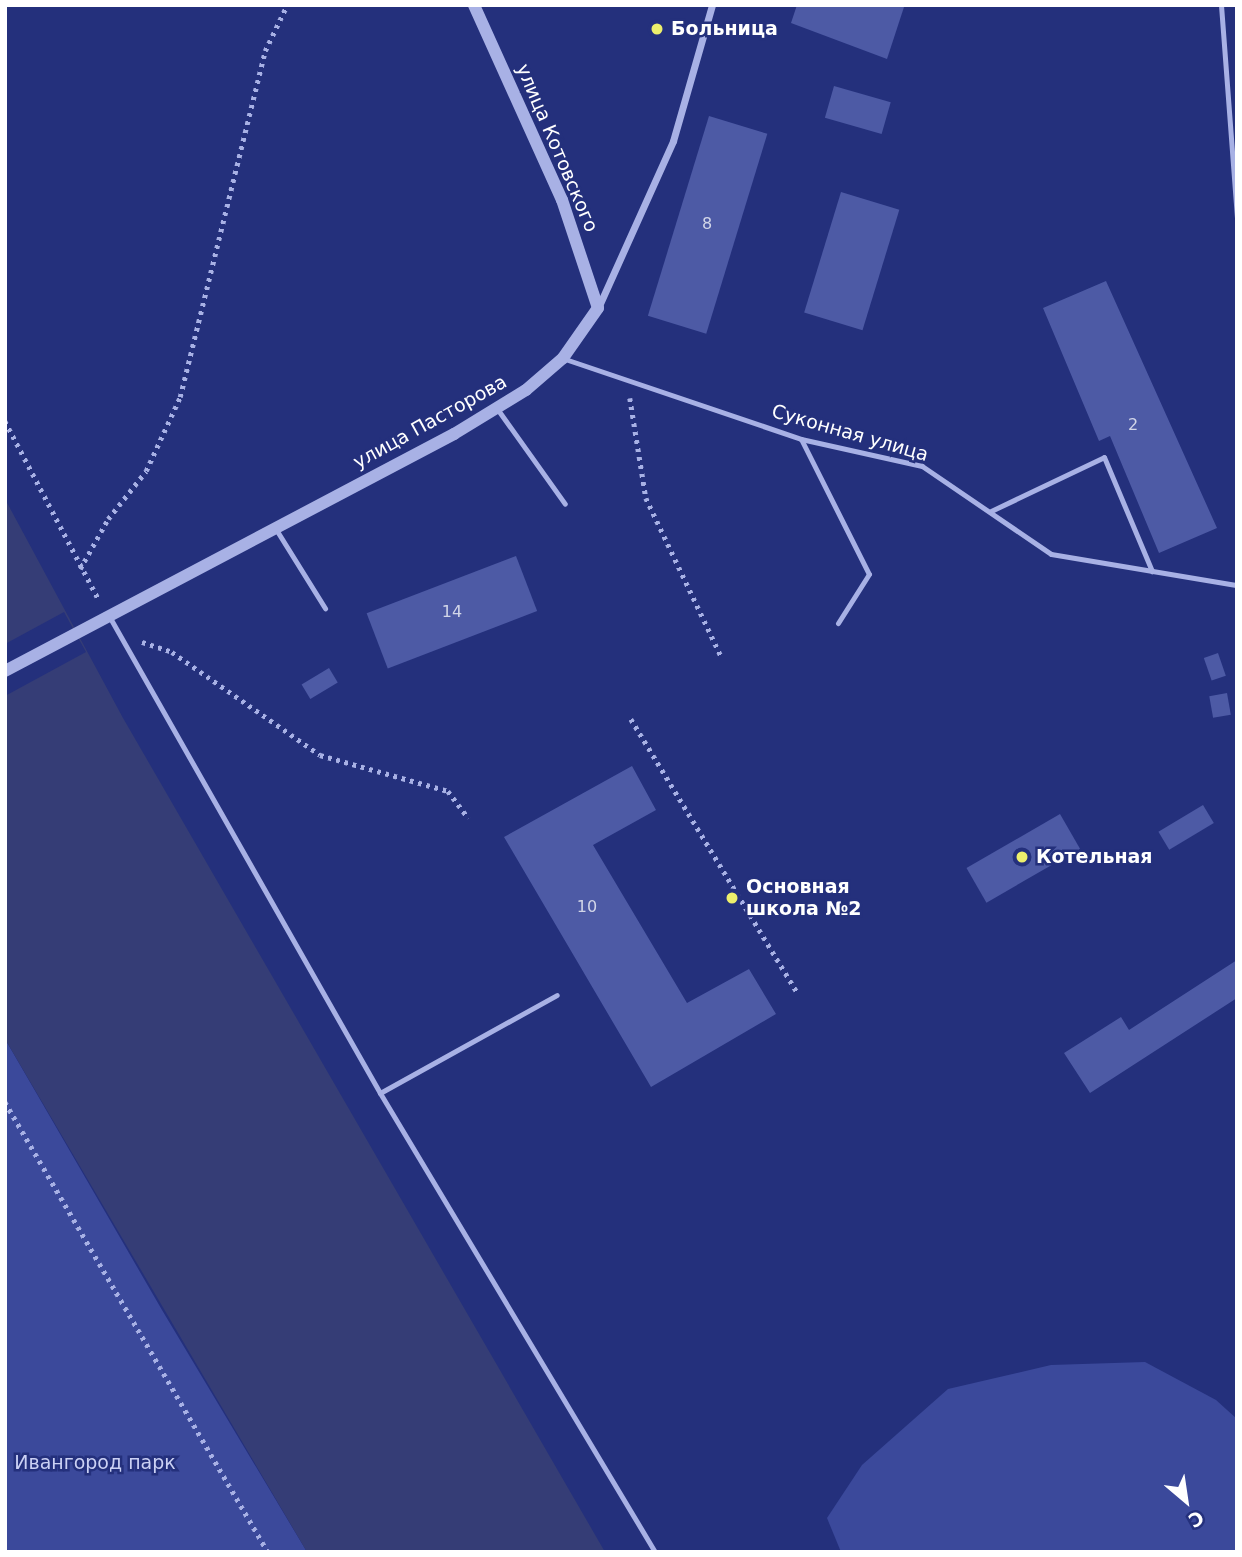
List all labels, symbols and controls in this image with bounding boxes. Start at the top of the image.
place label: Больница [671,18,778,40]
marker: Больница [649,21,665,37]
street label: улица Котовского [511,60,603,236]
house number: 8 [702,214,712,234]
street label: улица Пасторова [349,370,511,474]
street label: Суконная улица [769,400,931,466]
house number: 2 [1128,415,1138,435]
house number: 14 [442,602,462,622]
place label: Котельная [1036,846,1153,868]
marker: Котельная [1014,849,1030,865]
place label: Основная школа №2 [746,876,862,920]
marker: Основная школа №2 [724,890,740,906]
house number: 10 [577,897,597,917]
park label: Ивангород парк [14,1452,176,1474]
north arrow [1151,1466,1221,1536]
text: С [1185,1506,1208,1532]

